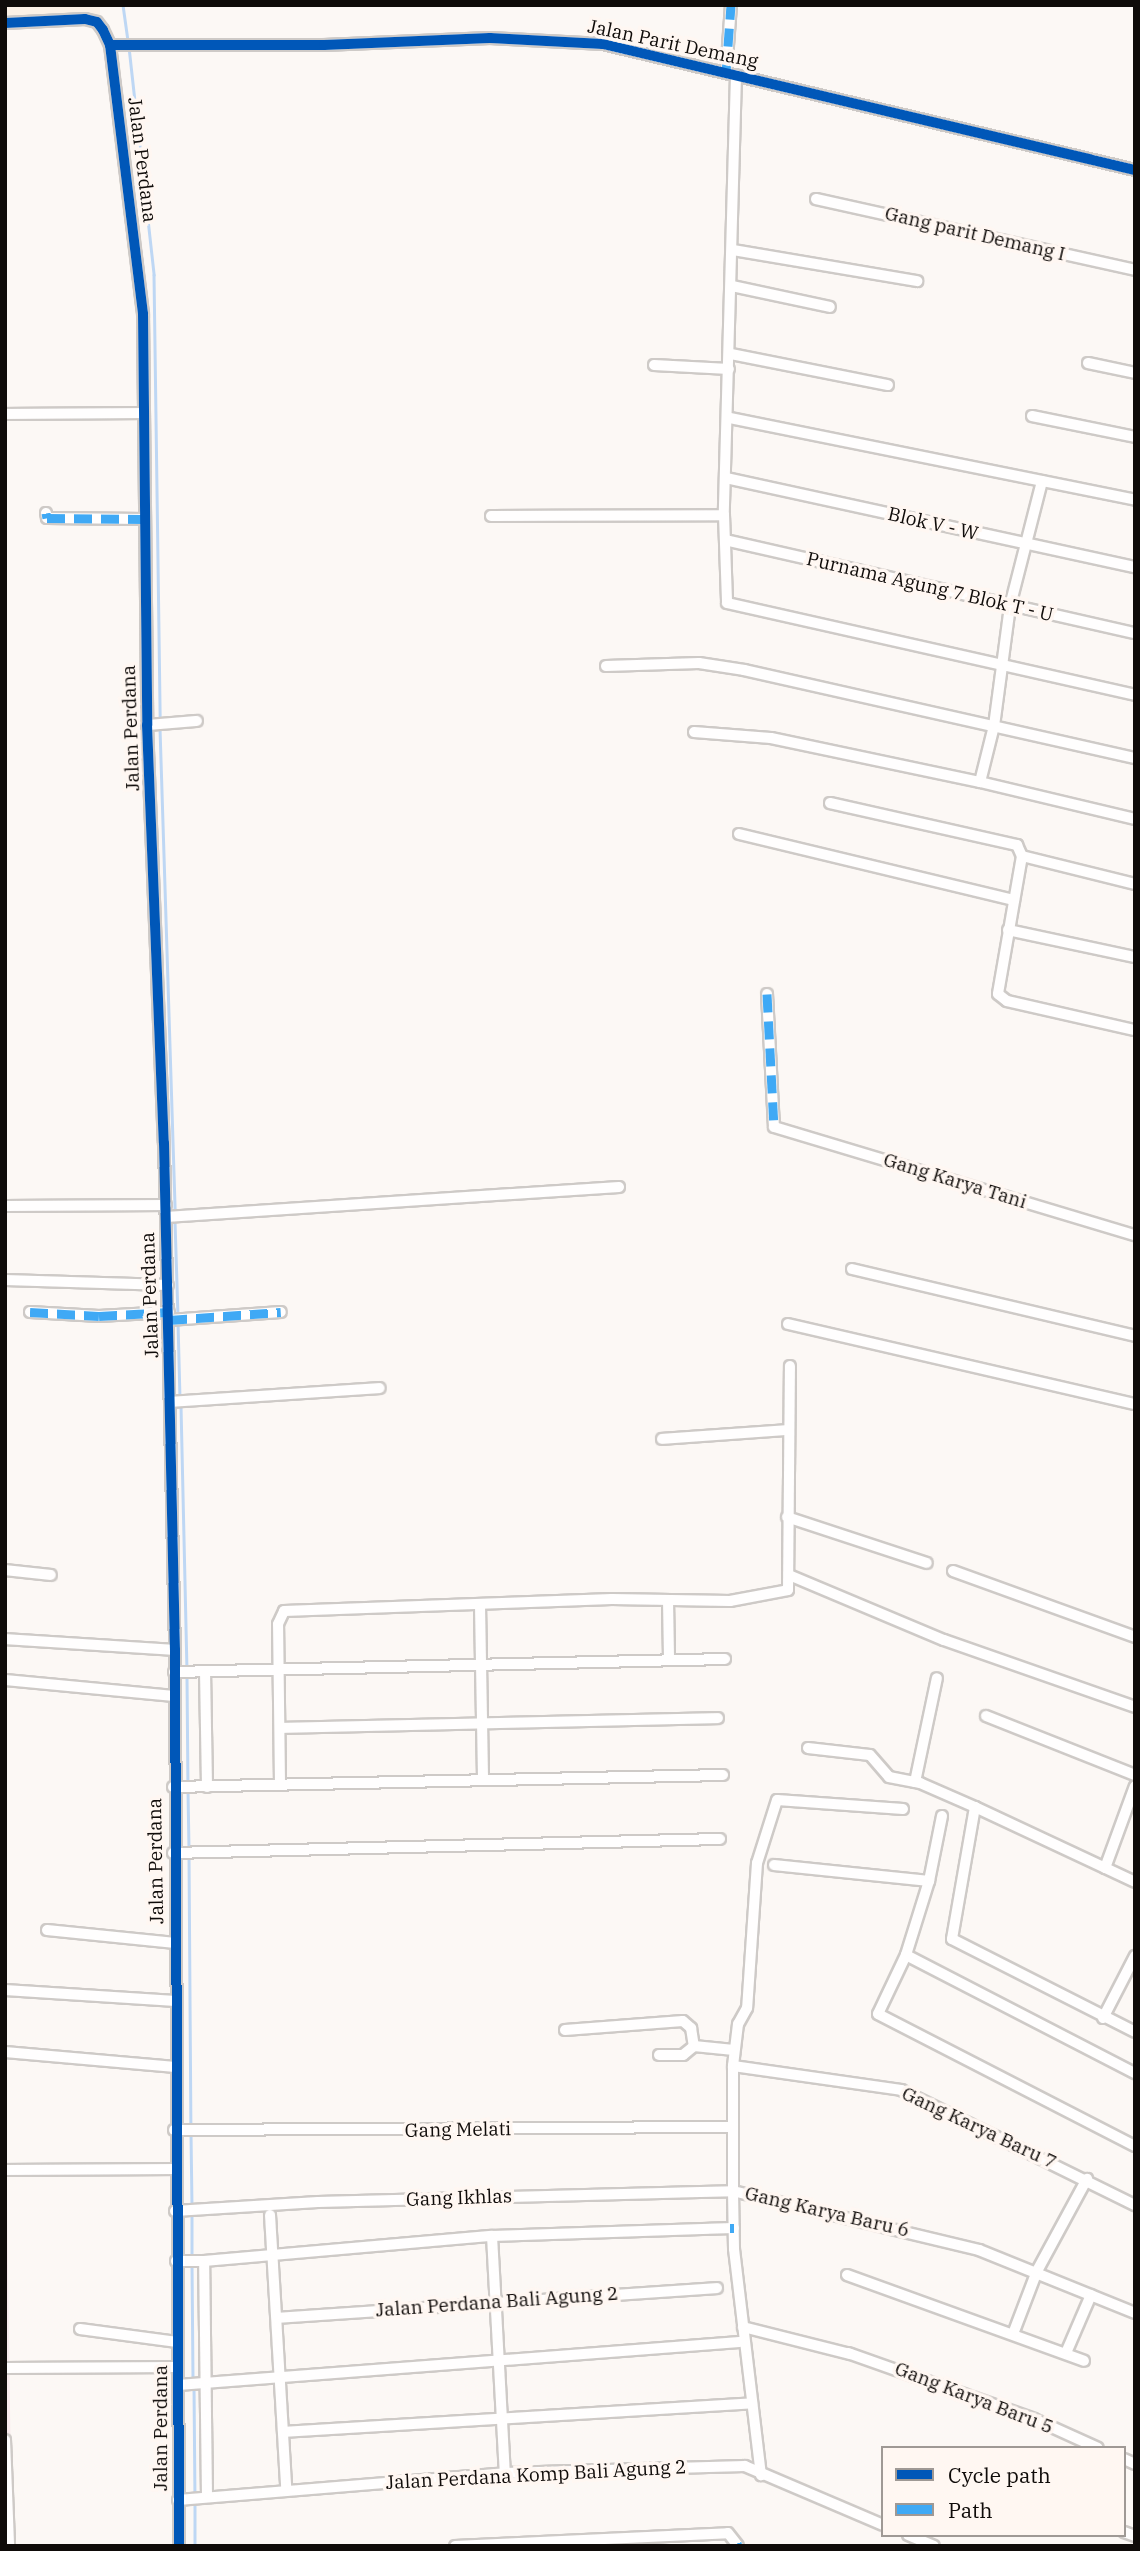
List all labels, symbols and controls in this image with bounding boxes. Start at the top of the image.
street label: Jalan Parit Demang [586,15,760,73]
street label: Jalan Perdana [123,96,161,224]
street label: Gang parit Demang I [883,202,1067,266]
street label: Blok V - W [886,503,980,545]
street label: Purnama Agung 7 Blok T - U [804,547,1056,627]
street label: Jalan Perdana [117,665,145,791]
street label: Gang Karya Tani [881,1148,1029,1214]
street label: Jalan Perdana [136,1232,164,1358]
street label: Jalan Perdana [144,1798,168,1924]
street label: Gang Karya Baru 7 [898,2082,1060,2174]
street label: Gang Melati [405,2118,511,2142]
street label: Gang Karya Baru 6 [743,2182,911,2242]
street label: Gang Ikhlas [406,2185,512,2211]
street label: Jalan Perdana Bali Agung 2 [375,2282,619,2322]
street label: Gang Karya Baru 5 [892,2357,1056,2439]
street label: Jalan Perdana [150,2365,172,2491]
legend [881,2446,1126,2537]
street label: Jalan Perdana Komp Bali Agung 2 [385,2456,687,2494]
text: Cycle path [948,2461,1051,2489]
text: Path [948,2496,993,2524]

